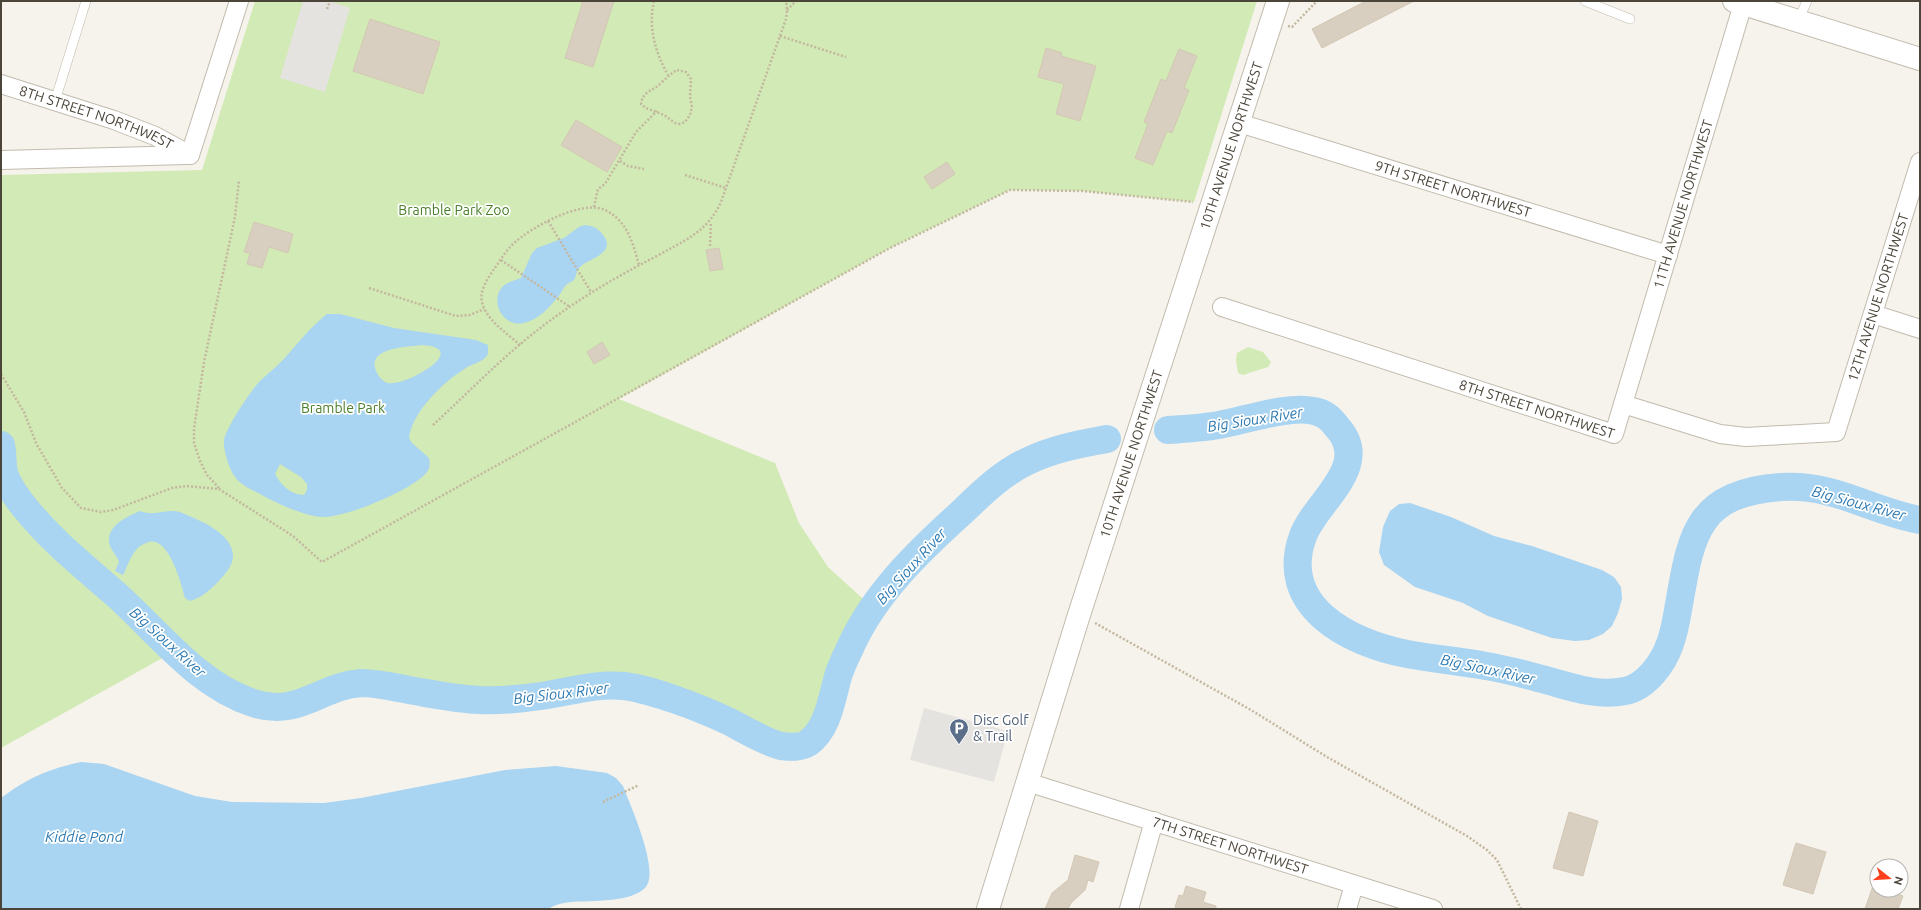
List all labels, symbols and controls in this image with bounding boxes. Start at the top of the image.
street label: 10TH AVENUE NORTHWEST [1196,60,1266,232]
street label: 8TH STREET NORTHWEST [17,82,176,152]
street label: 11TH AVENUE NORTHWEST [1650,118,1716,290]
street label: 9TH STREET NORTHWEST [1373,157,1533,220]
park label: Bramble Park Zoo [398,202,510,218]
street label: 12TH AVENUE NORTHWEST [1844,211,1912,383]
street label: 10TH AVENUE NORTHWEST [1097,368,1166,540]
street label: 8TH STREET NORTHWEST [1457,376,1617,442]
park label: Bramble Park [301,400,385,416]
water label: Big Sioux River [1206,403,1305,435]
water label: Big Sioux River [1810,482,1909,524]
water label: Big Sioux River [872,524,950,607]
water label: Big Sioux River [127,603,210,681]
water label: Big Sioux River [1439,651,1538,688]
water label: Big Sioux River [512,679,611,707]
place label: Disc Golf & Trail [973,712,1029,744]
parking icon: Disc Golf & Trail [948,717,970,745]
street label: 7TH STREET NORTHWEST [1150,814,1310,878]
water label: Kiddie Pond [45,828,124,845]
north arrow [1869,858,1909,898]
text: N [1892,875,1906,887]

